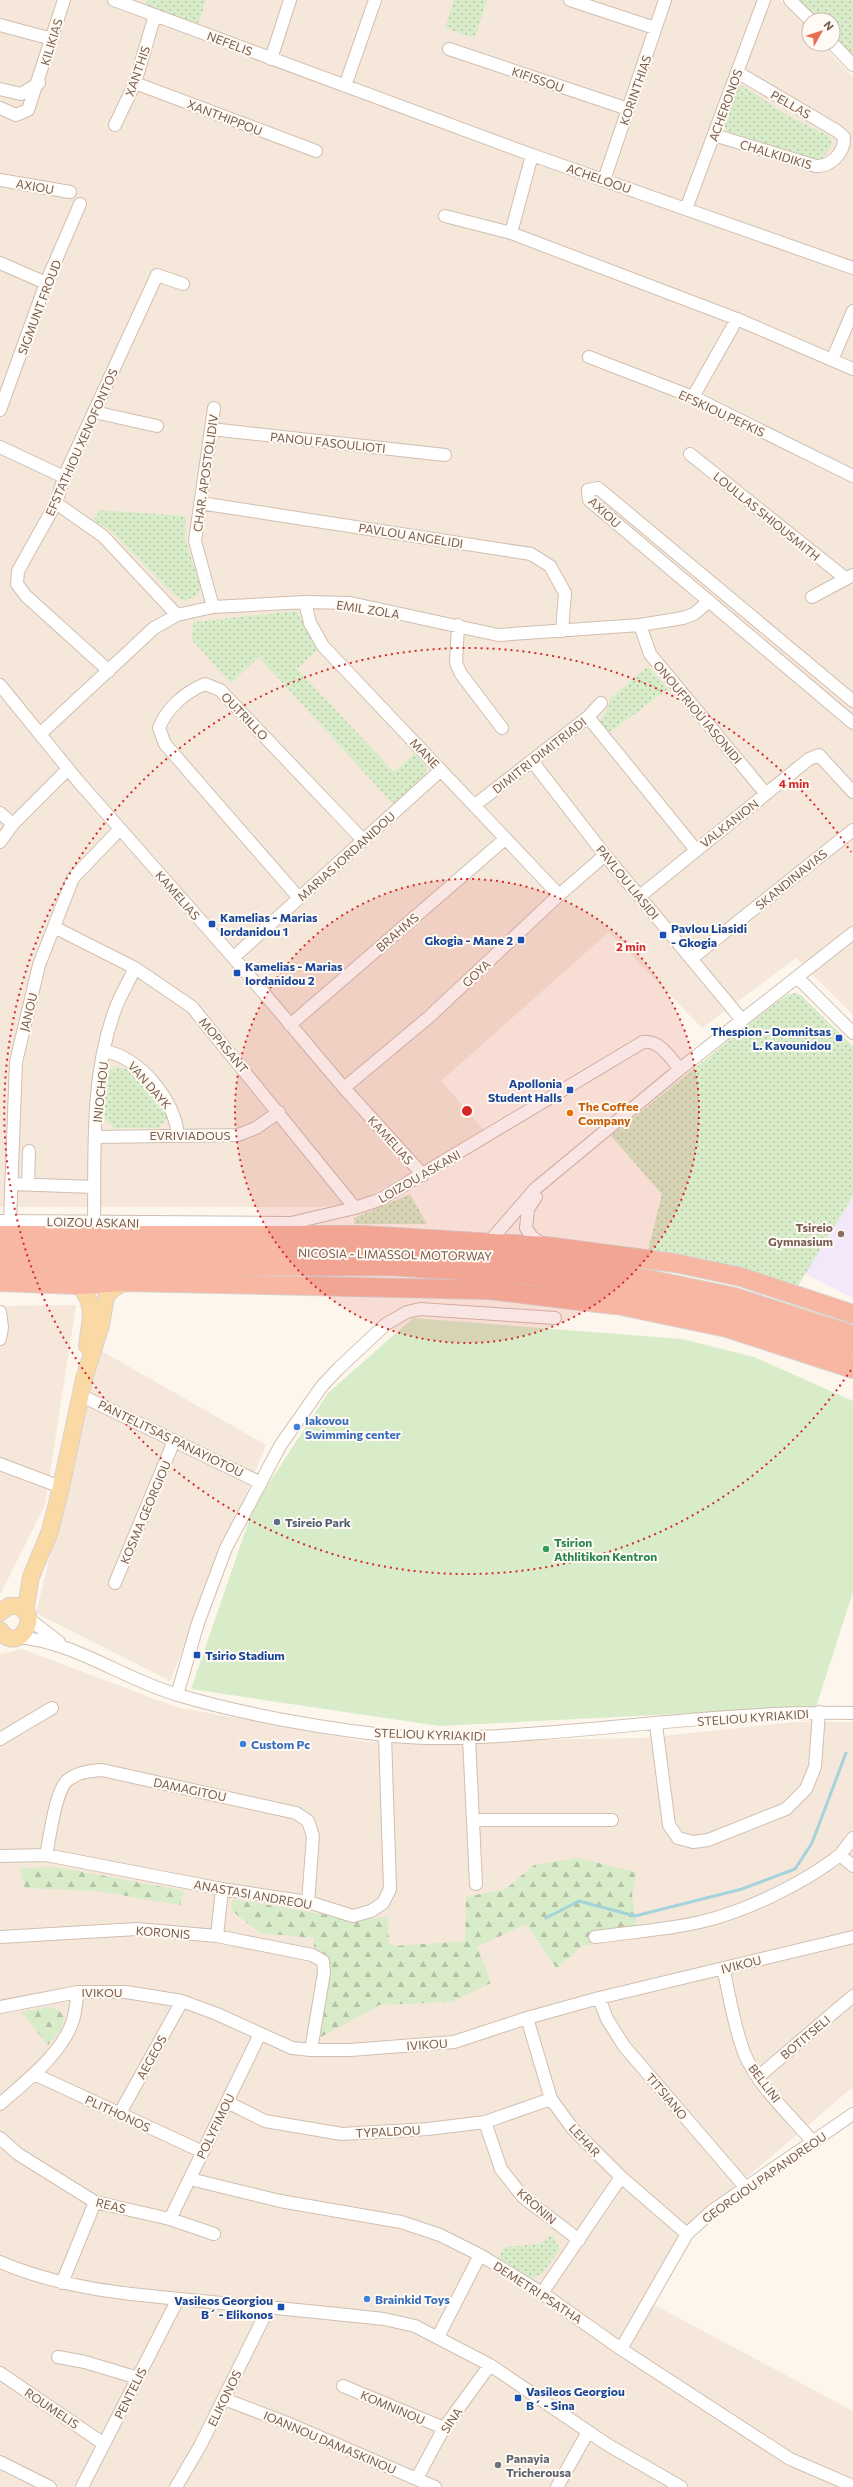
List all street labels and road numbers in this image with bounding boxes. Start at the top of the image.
street label: KILIKIAS [37,17,65,67]
street label: NEFELIS [205,28,255,58]
street label: XANTHIS [122,44,152,98]
street label: KORINTHIAS [616,53,654,127]
street label: KIFISSOU [510,64,566,94]
street label: ACHERONOS [705,67,745,143]
street label: PELLAS [769,87,813,121]
street label: XANTHIPPOU [186,96,264,138]
street label: CHALKIDIKIS [738,136,814,172]
street label: ACHELOOU [565,160,633,196]
street label: AXIOU [15,176,55,196]
street label: SIGMUNT FROUD [14,257,64,356]
street label: EFSTATHIOU XENOFONTOS [42,366,120,518]
street label: EFSKIOU PEFKIS [677,387,767,439]
street label: CHAR. APOSTOLIDIV [190,413,220,533]
street label: PANOU FASOULIOTI [270,429,386,455]
street label: LOULLAS SHIOUSMITH [711,469,823,563]
street label: AXIOU [586,494,624,530]
street label: PAVLOU ANGELIDI [358,520,464,550]
street label: EMIL ZOLA [335,597,401,621]
street label: ONOUFRIOU IASONIDI [651,658,745,766]
street label: OUTRILLO [219,689,271,743]
street label: DIMITRI DIMITRIADI [489,714,589,796]
street label: MANE [407,735,443,771]
street label: VALKANION [697,796,761,850]
street label: MARIAS IORDANIDOU [294,808,398,904]
street label: PAVLOU LIASIDI [594,842,662,922]
street label: SKANDINAVIAS [752,846,830,912]
street label: KAMELIAS [153,868,203,922]
street label: BRAHMS [373,910,421,954]
street label: GOYA [459,957,493,989]
street label: JANOU [16,991,41,1033]
street label: MOPASANT [197,1014,252,1076]
street label: VAN DAYK [126,1058,174,1112]
street label: INIOCHOU [90,1061,110,1123]
street label: KAMELIAS [366,1113,416,1167]
street label: EVRIVIADOUS [149,1128,231,1142]
street label: LOIZOU ASKANI [375,1147,463,1205]
street label: LOIZOU ASKANI [47,1214,139,1230]
street label: NICOSIA - LIMASSOL MOTORWAY [298,1245,492,1263]
street label: PANTELITSAS PANAYIOTOU [96,1397,246,1479]
street label: KOSMA GEORGIOU [117,1458,173,1566]
street label: STELIOU KYRIAKIDI [697,1706,809,1728]
street label: STELIOU KYRIAKIDI [374,1725,486,1743]
street label: DAMAGITOU [152,1774,228,1804]
street label: ANASTASI ANDREOU [193,1877,313,1911]
street label: KORONIS [135,1923,191,1941]
street label: IVIKOU [719,1952,763,1976]
street label: IVIKOU [81,1985,123,1999]
street label: BOTITSELI [777,2012,833,2062]
street label: AEGEOS [133,2033,169,2081]
street label: IVIKOU [406,2036,448,2052]
street label: BELLINI [746,2061,784,2105]
street label: TITSIANO [644,2070,691,2122]
street label: POLYFIMOU [193,2091,237,2161]
street label: PLITHONOS [83,2092,153,2134]
street label: LEHAR [566,2121,604,2159]
street label: TYPALDOU [355,2122,421,2140]
street label: GEORGIOU PAPANDREOU [699,2129,829,2225]
street label: KRONIN [515,2185,559,2227]
street label: REAS [95,2195,127,2215]
street label: DEMETRI PSATHA [491,2258,585,2326]
street label: PENTELIS [111,2365,149,2421]
street label: ELIKONOS [204,2368,244,2428]
street label: ROUMELIS [22,2385,82,2431]
street label: KOMNINOU [359,2387,427,2427]
street label: SINA [437,2405,465,2435]
street label: IOANNOU DAMASKINOU [262,2408,398,2476]

